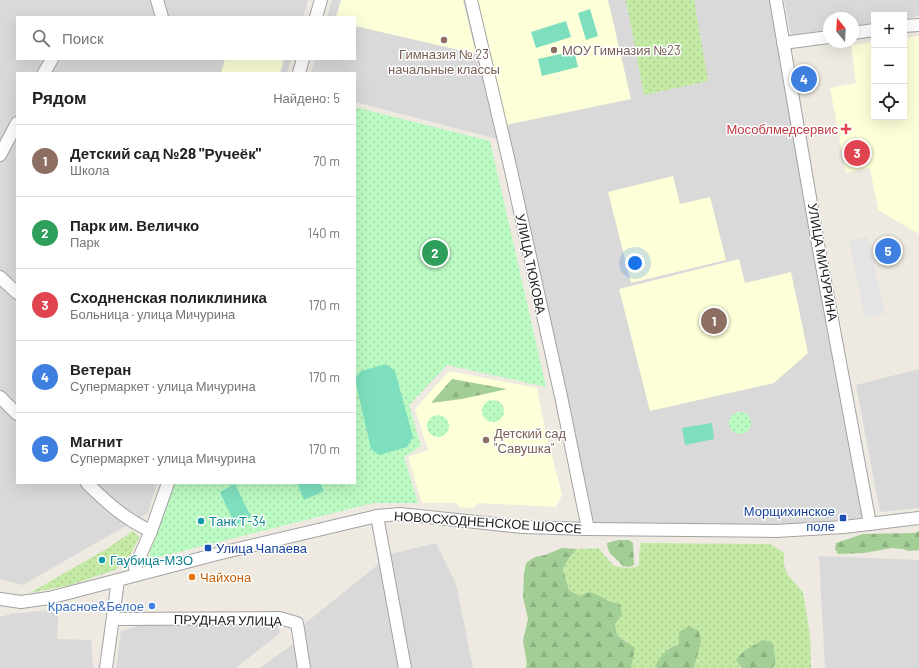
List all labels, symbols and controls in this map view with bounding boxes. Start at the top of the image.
north arrow [823,12,859,48]
map controls [871,12,907,120]
button: + [871,12,907,48]
search box [16,16,356,60]
icon: search [30,27,52,49]
text: Поиск [62,29,104,47]
marker: Гимназия № 23 начальные классы [439,35,449,45]
place label: МОУ Гимназия №23 [562,42,681,58]
marker: МОУ Гимназия №23 [549,45,559,55]
place label: Гимназия № 23 начальные классы [388,46,500,77]
button: − [871,48,907,84]
pin: 4 [791,64,817,94]
button: locate [871,84,907,120]
text: Рядом [32,87,87,107]
text: Найдено: 5 [273,90,340,106]
place label: Мособлмедсервис [726,121,838,137]
marker: Мособлмедсервис [841,124,851,134]
pin: 3 [844,138,870,168]
text: Детский сад №28 "Ручеёк" [70,144,261,162]
text: 1 [43,153,47,169]
text: 70 m [313,153,340,169]
text: Школа [70,162,110,178]
street label: УЛИЦА МИЧУРИНА [805,202,841,323]
street label: УЛИЦА ТЮКОВА [513,212,550,316]
text: Парк им. Величко [70,216,199,234]
text: 2 [41,225,49,241]
text: 140 m [308,225,340,241]
text: Парк [70,234,100,250]
pin: 5 [875,236,901,266]
pin: 2 [422,238,448,268]
your location [625,253,645,273]
text: Сходненская поликлиника [70,288,267,306]
text: 3 [41,297,49,313]
text: 170 m [309,297,340,313]
text: Больница · улица Мичурина [70,306,235,322]
pin: 1 [701,306,727,336]
text: Ветеран [70,360,131,378]
text: 4 [41,369,49,385]
text: 170 m [309,369,340,385]
text: Супермаркет · улица Мичурина [70,378,256,394]
place label: Детский сад "Савушка" [494,425,566,456]
text: Магнит [70,432,123,450]
marker: Детский сад "Савушка" [481,435,491,445]
text: 5 [41,441,49,457]
text: 170 m [309,441,340,457]
text: Супермаркет · улица Мичурина [70,450,256,466]
place label: Морщихинское поле [744,503,835,534]
street label: НОВОСХОДНЕНСКОЕ ШОССЕ [393,507,583,537]
place label: Танк Т-34 [209,513,266,529]
marker: Морщихинское поле [838,513,848,523]
marker: Танк Т-34 [196,516,206,526]
place label: Улица Чапаева [216,540,308,556]
marker: Улица Чапаева [203,543,213,553]
place label: Гаубица-МЗО [110,552,193,568]
marker: Гаубица-МЗО [97,555,107,565]
place label: Чайхона [200,569,252,585]
marker: Чайхона [187,572,197,582]
place label: Красное&Белое [48,598,144,614]
marker: Красное&Белое [147,601,157,611]
street label: ПРУДНАЯ УЛИЦА [174,611,283,629]

